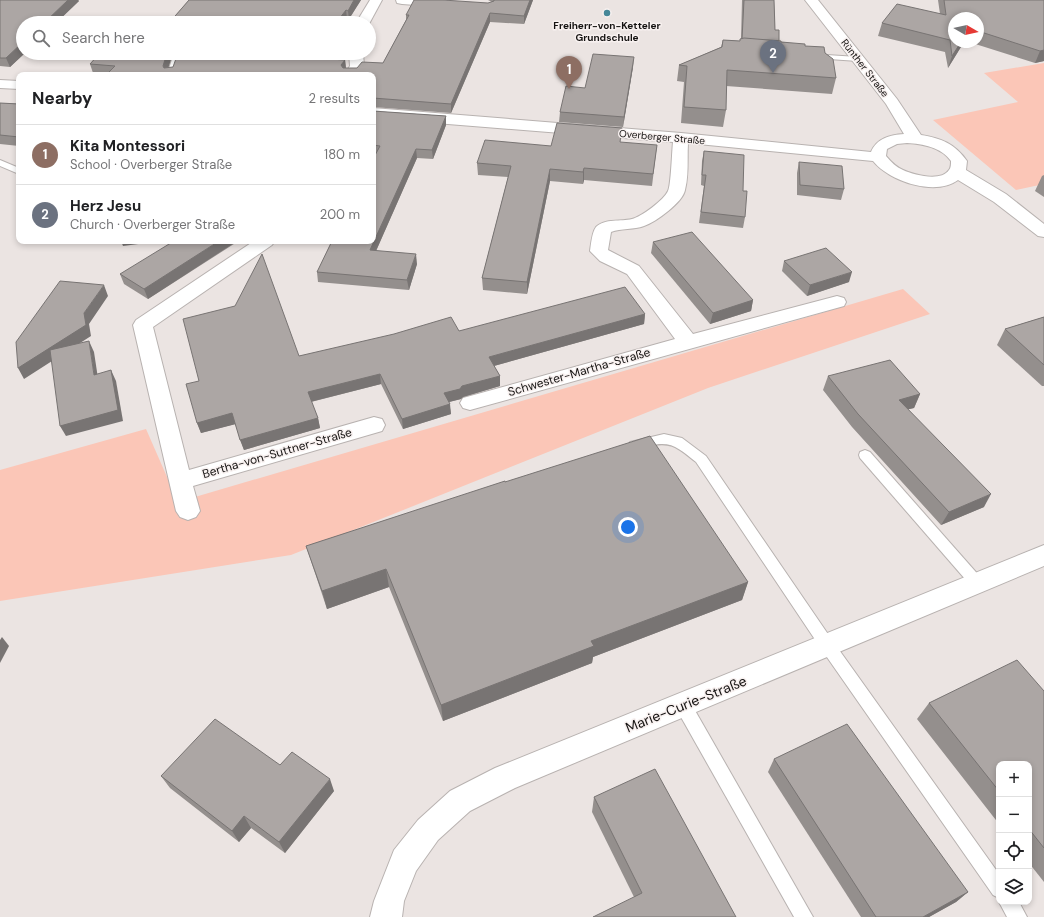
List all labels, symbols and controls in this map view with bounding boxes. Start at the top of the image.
marker: Freiherr-von-Ketteler Grundschule [602,8,612,18]
north arrow [948,12,984,48]
search box [16,16,376,60]
place label: Freiherr-von-Ketteler Grundschule [553,19,661,44]
icon: search [30,27,52,49]
text: Search here [62,28,145,48]
street label: Rünther Straße [838,36,892,100]
pin: 2 [760,40,786,73]
pin: 1 [556,56,582,89]
text: Nearby [32,87,92,109]
text: 2 results [309,90,360,107]
street label: Overberger Straße [619,127,706,147]
text: Kita Montessori [70,136,185,156]
text: 1 [43,146,47,163]
text: 180 m [324,146,360,163]
text: School · Overberger Straße [70,156,232,173]
text: Herz Jesu [70,196,141,216]
text: 2 [41,206,49,223]
text: 200 m [320,206,360,223]
text: Church · Overberger Straße [70,216,235,233]
street label: Schwester-Martha-Straße [506,344,652,400]
street label: Bertha-von-Suttner-Straße [200,424,354,482]
your location [618,517,638,537]
street label: Marie-Curie-Straße [623,671,749,737]
map controls [996,761,1032,905]
button: + [996,761,1032,797]
button: − [996,797,1032,833]
button: locate [996,833,1032,869]
button: layers [996,869,1032,905]

